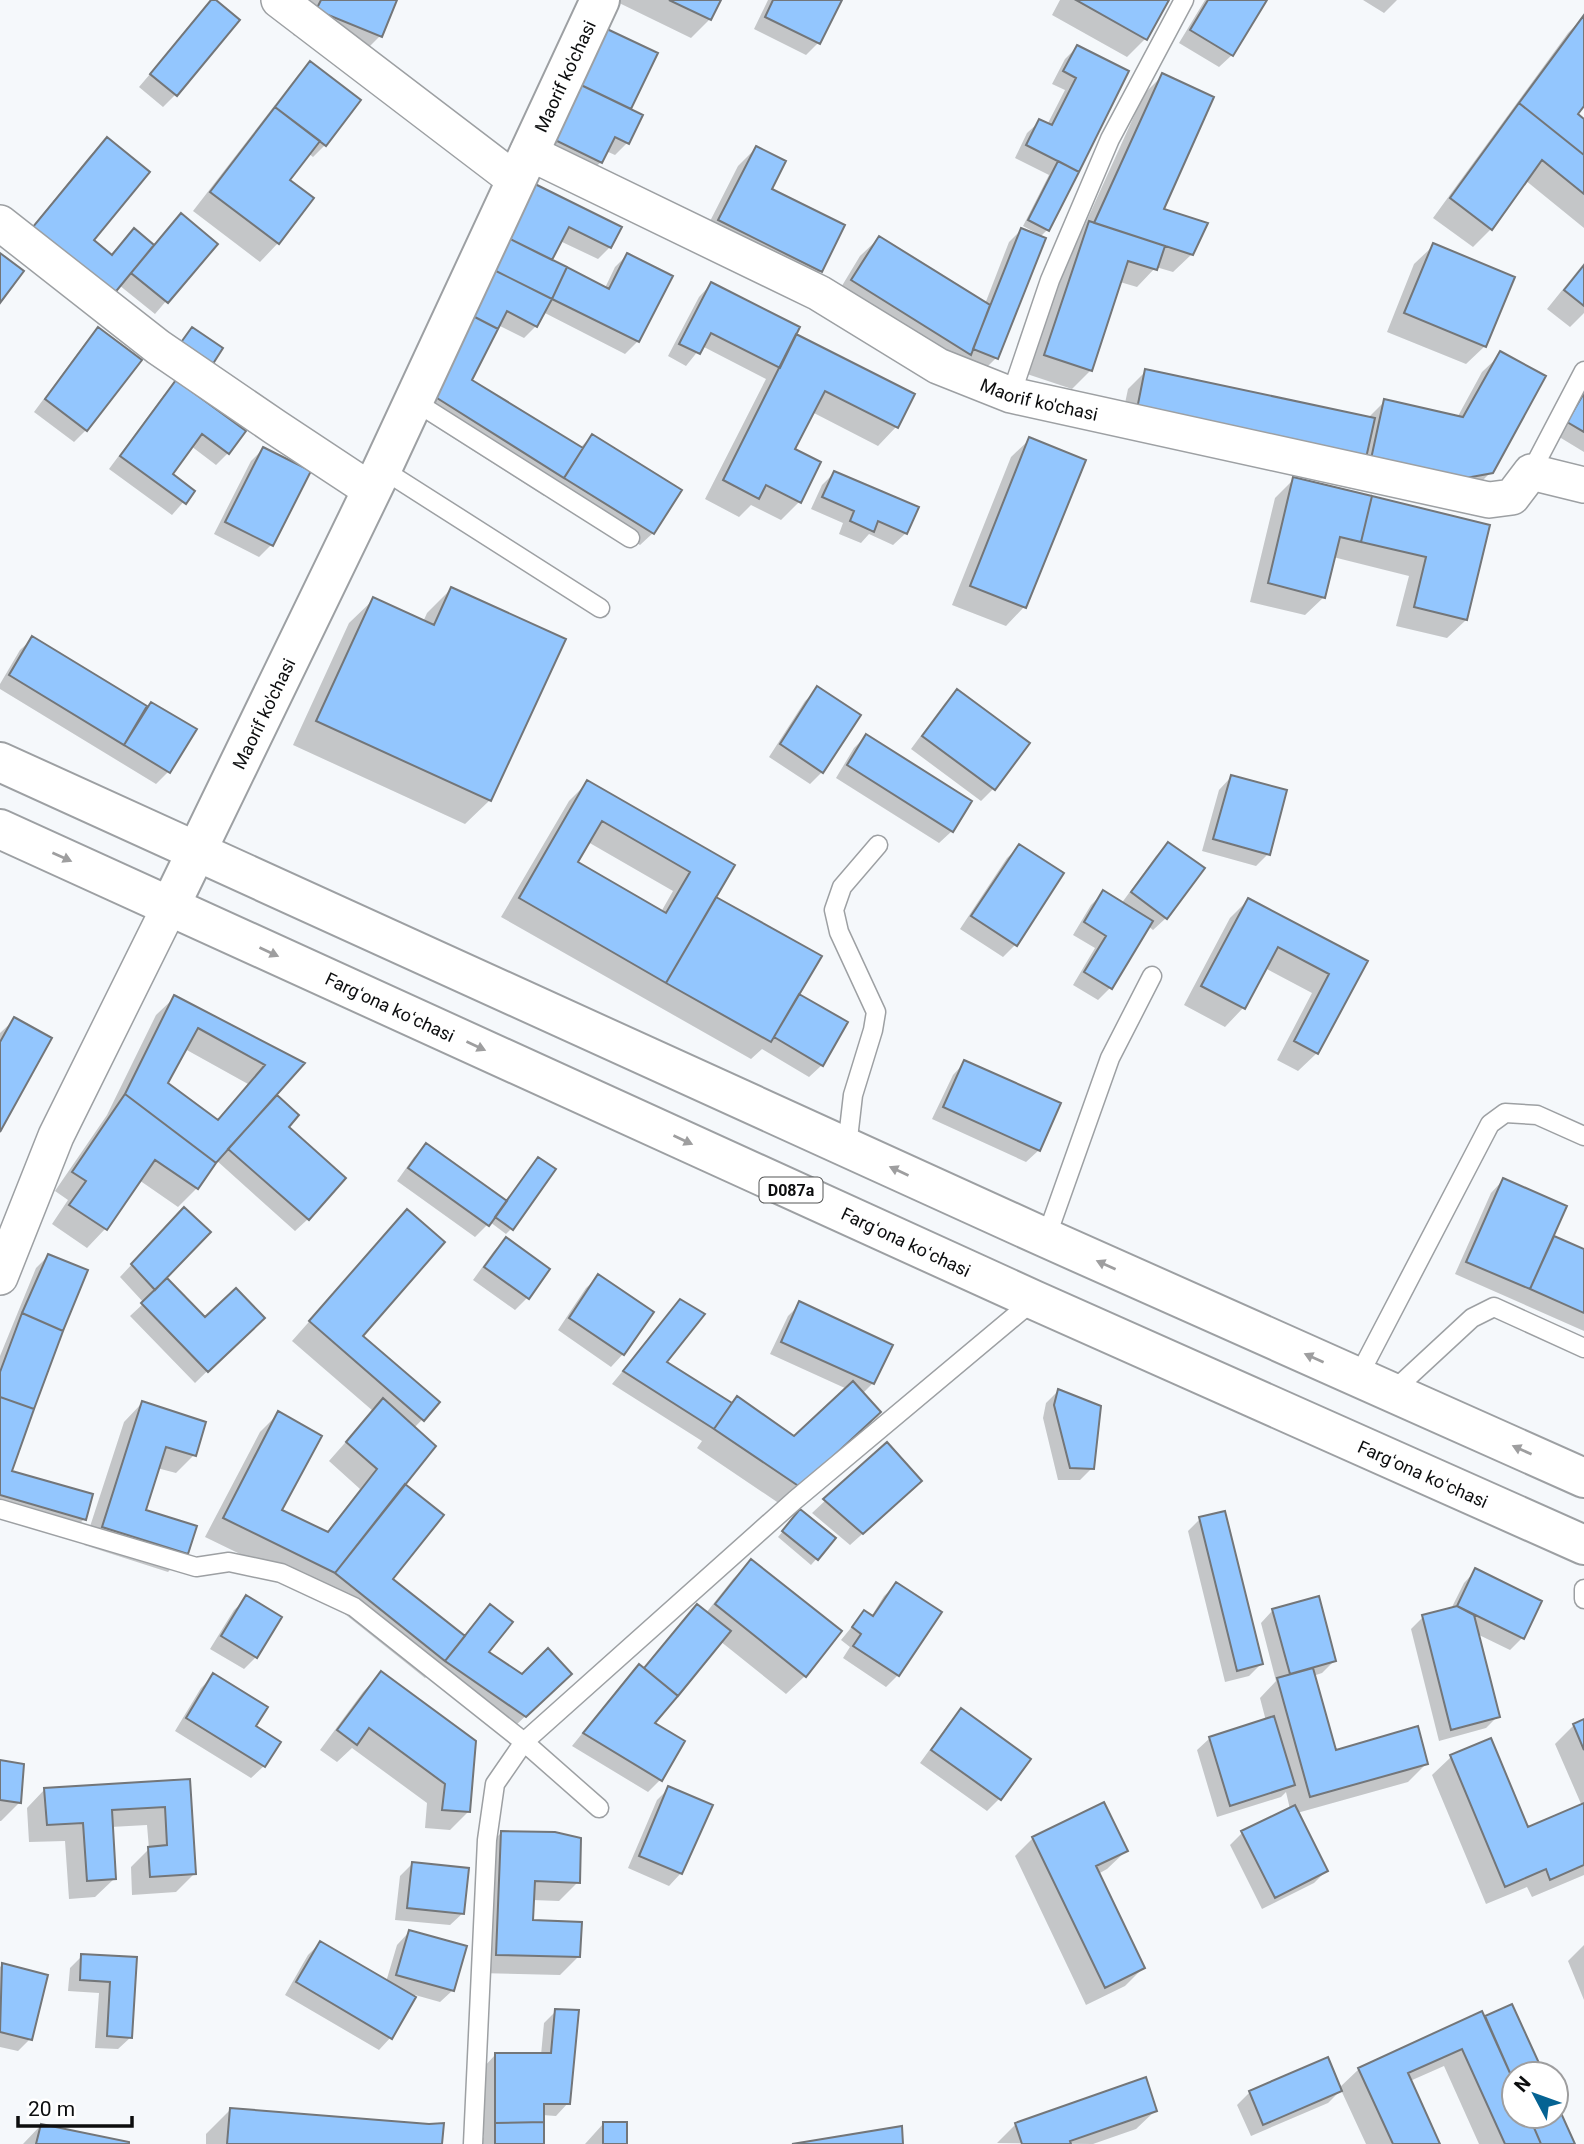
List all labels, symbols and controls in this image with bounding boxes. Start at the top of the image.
street label: Maorif ko'chasi [530,17,600,135]
street label: Maorif ko'chasi [978,373,1100,424]
street label: Maorif ko'chasi [228,655,299,772]
one-way arrow [52,852,72,863]
one-way arrow [259,946,279,958]
street label: Fargʻona koʻchasi [322,968,458,1046]
one-way arrow [466,1040,486,1052]
one-way arrow [673,1135,693,1146]
one-way arrow [889,1165,909,1177]
road number: D087a [760,1178,822,1202]
street label: Fargʻona koʻchasi [838,1203,974,1281]
one-way arrow [1096,1259,1116,1271]
one-way arrow [1304,1352,1324,1364]
street label: Fargʻona koʻchasi [1355,1436,1491,1512]
one-way arrow [1511,1444,1532,1455]
north arrow [1500,2060,1570,2130]
text: N [1509,2072,1536,2097]
scale bar [18,2084,131,2128]
text: 20 m [28,2097,75,2121]

